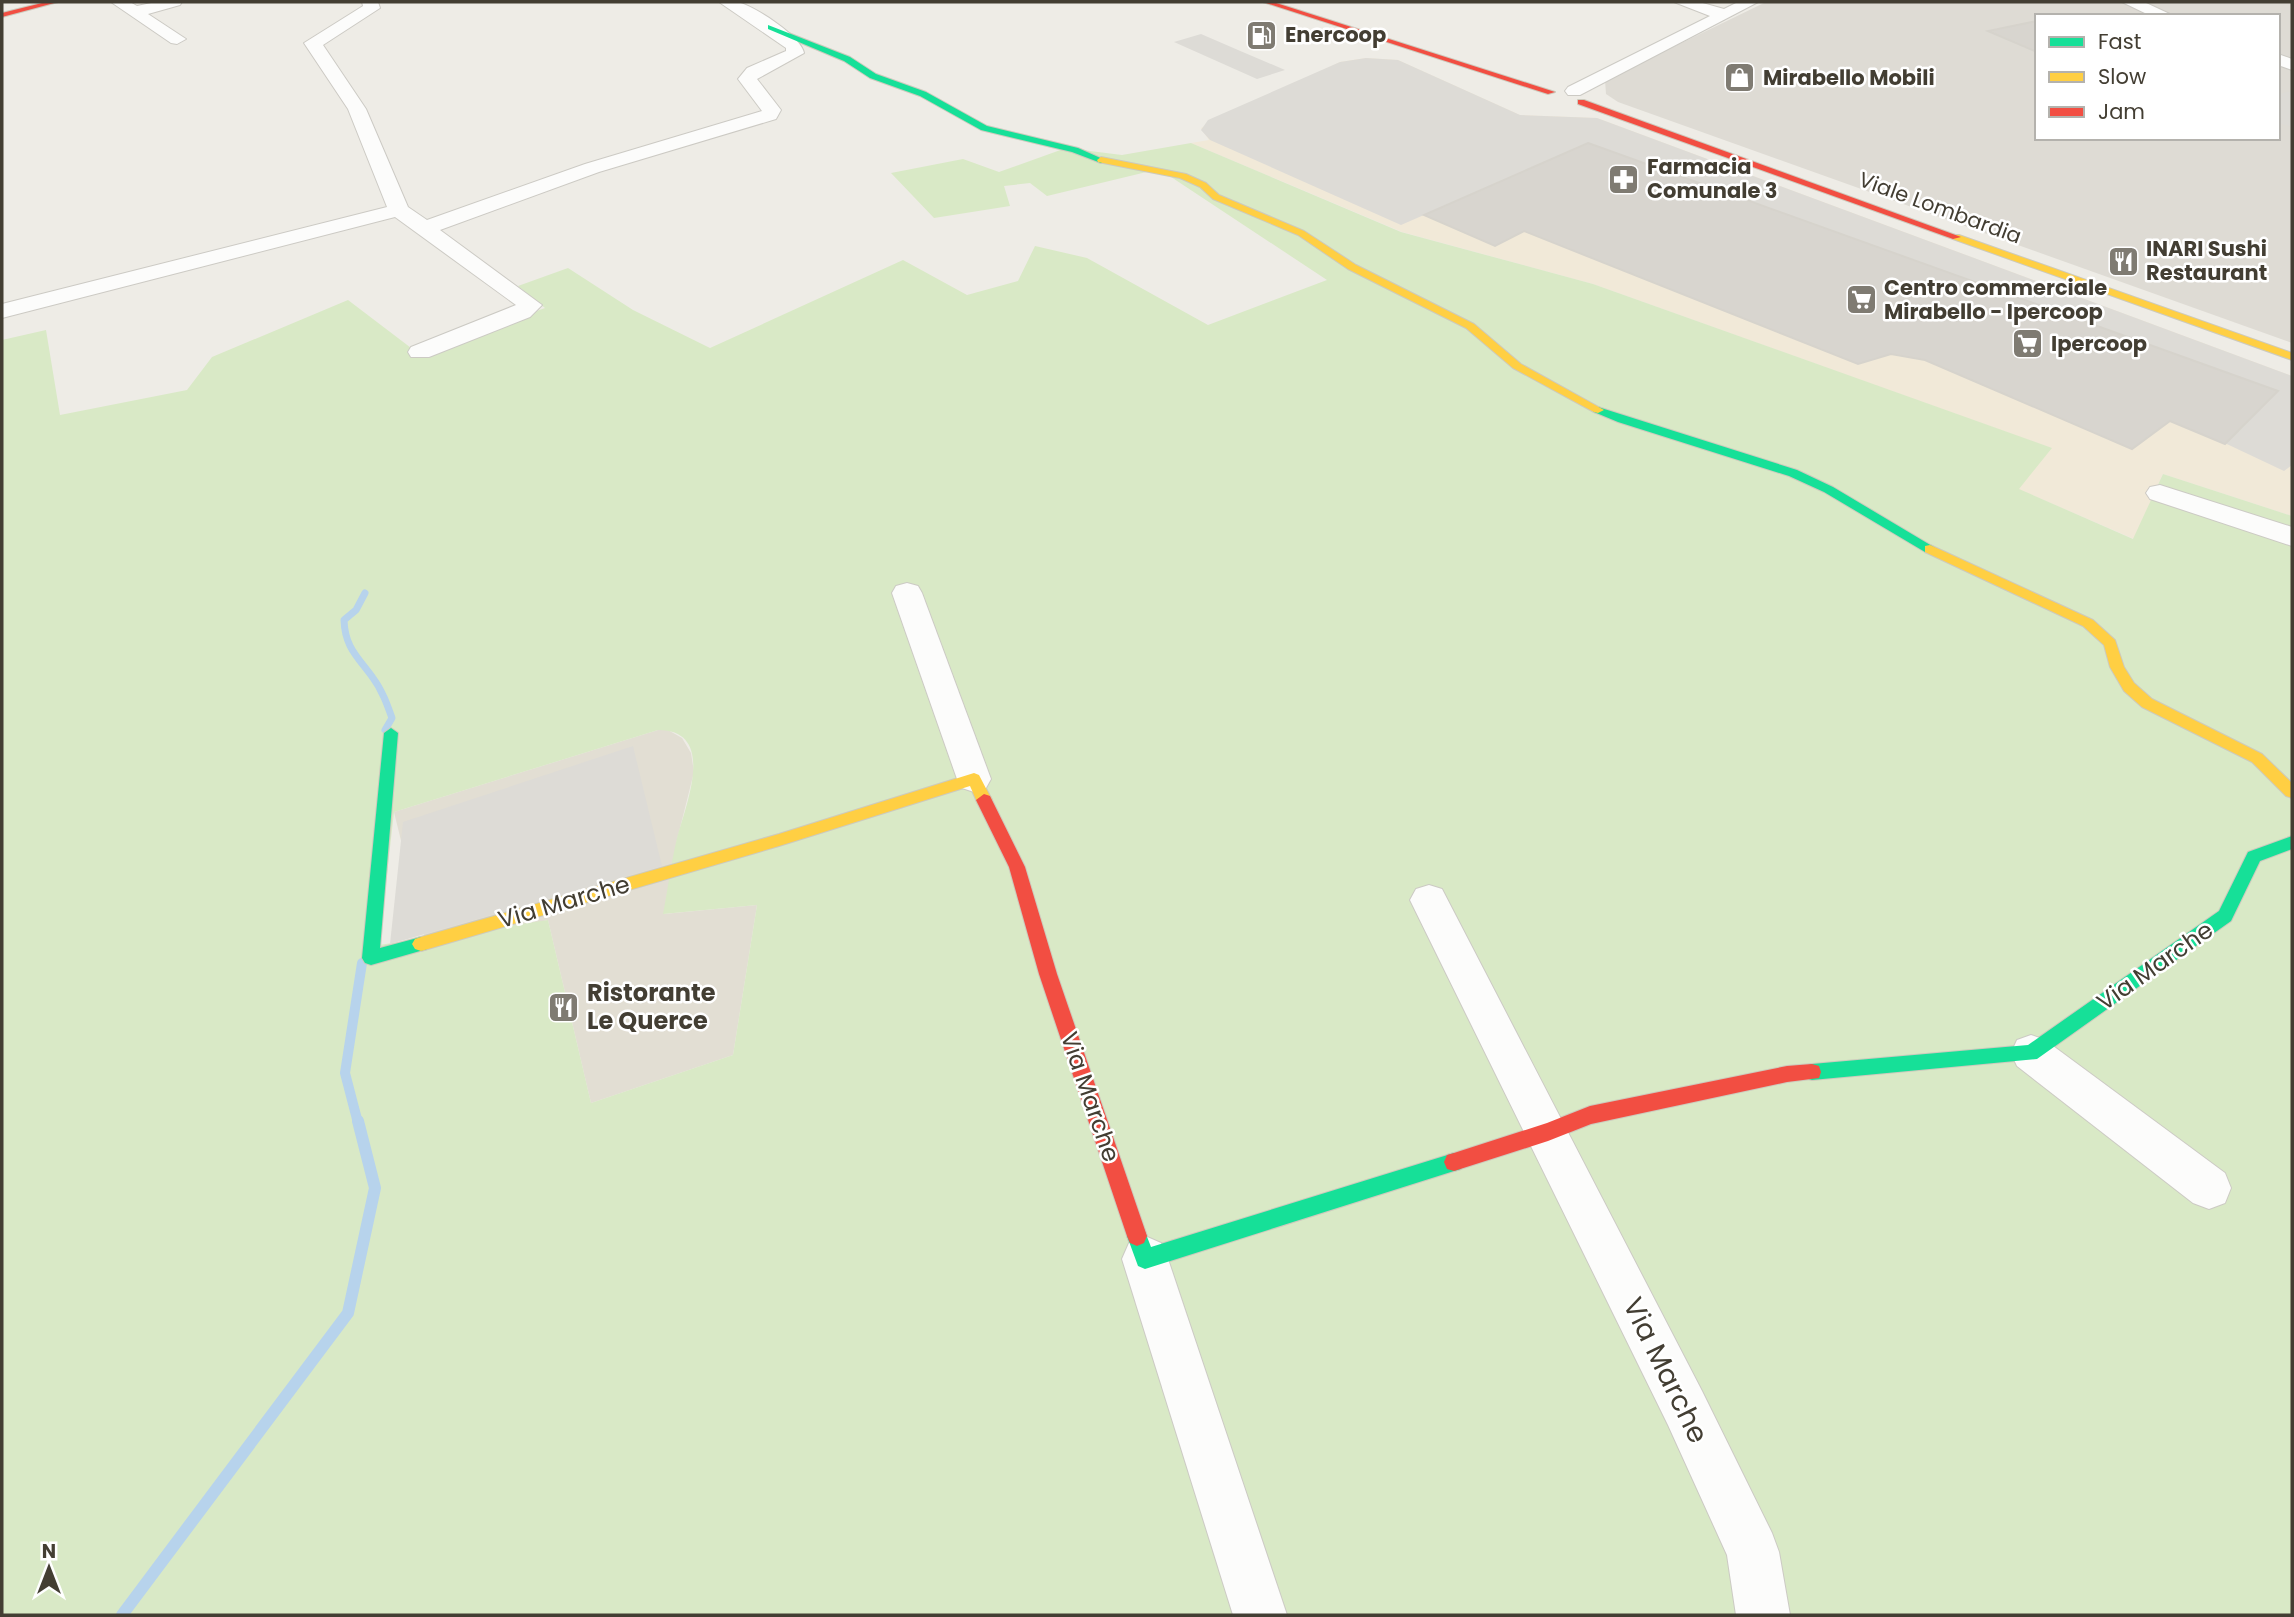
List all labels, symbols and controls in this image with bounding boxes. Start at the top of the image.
legend [2035,14,2280,140]
fuel station icon: Enercoop [1245,18,1279,52]
place label: Enercoop [1285,20,1386,49]
text: Fast [2098,27,2141,56]
shop icon: Mirabello Mobili [1723,61,1757,95]
text: Slow [2098,62,2146,91]
place label: Mirabello Mobili [1763,63,1935,92]
text: Jam [2098,97,2145,126]
place label: Farmacia Comunale 3 [1647,152,1777,205]
pharmacy icon: Farmacia Comunale 3 [1607,162,1641,196]
street label: Viale Lombardia [1855,165,2026,250]
place label: INARI Sushi Restaurant [2146,234,2267,287]
restaurant icon: INARI Sushi Restaurant [2106,244,2140,278]
place label: Centro commerciale Mirabello - Ipercoop [1884,273,2107,326]
supermarket icon: Centro commerciale Mirabello - Ipercoop [1844,283,1878,317]
supermarket icon: Ipercoop [2011,327,2045,361]
place label: Ipercoop [2051,329,2147,358]
street label: Via Marche [494,867,633,936]
street label: Via Marche [2090,913,2220,1018]
place label: Ristorante Le Querce [587,976,716,1037]
restaurant icon: Ristorante Le Querce [547,990,581,1024]
street label: Via Marche [1053,1027,1128,1166]
street label: Via Marche [1613,1291,1718,1450]
north arrow [14,1533,84,1603]
text: N [42,1538,56,1565]

